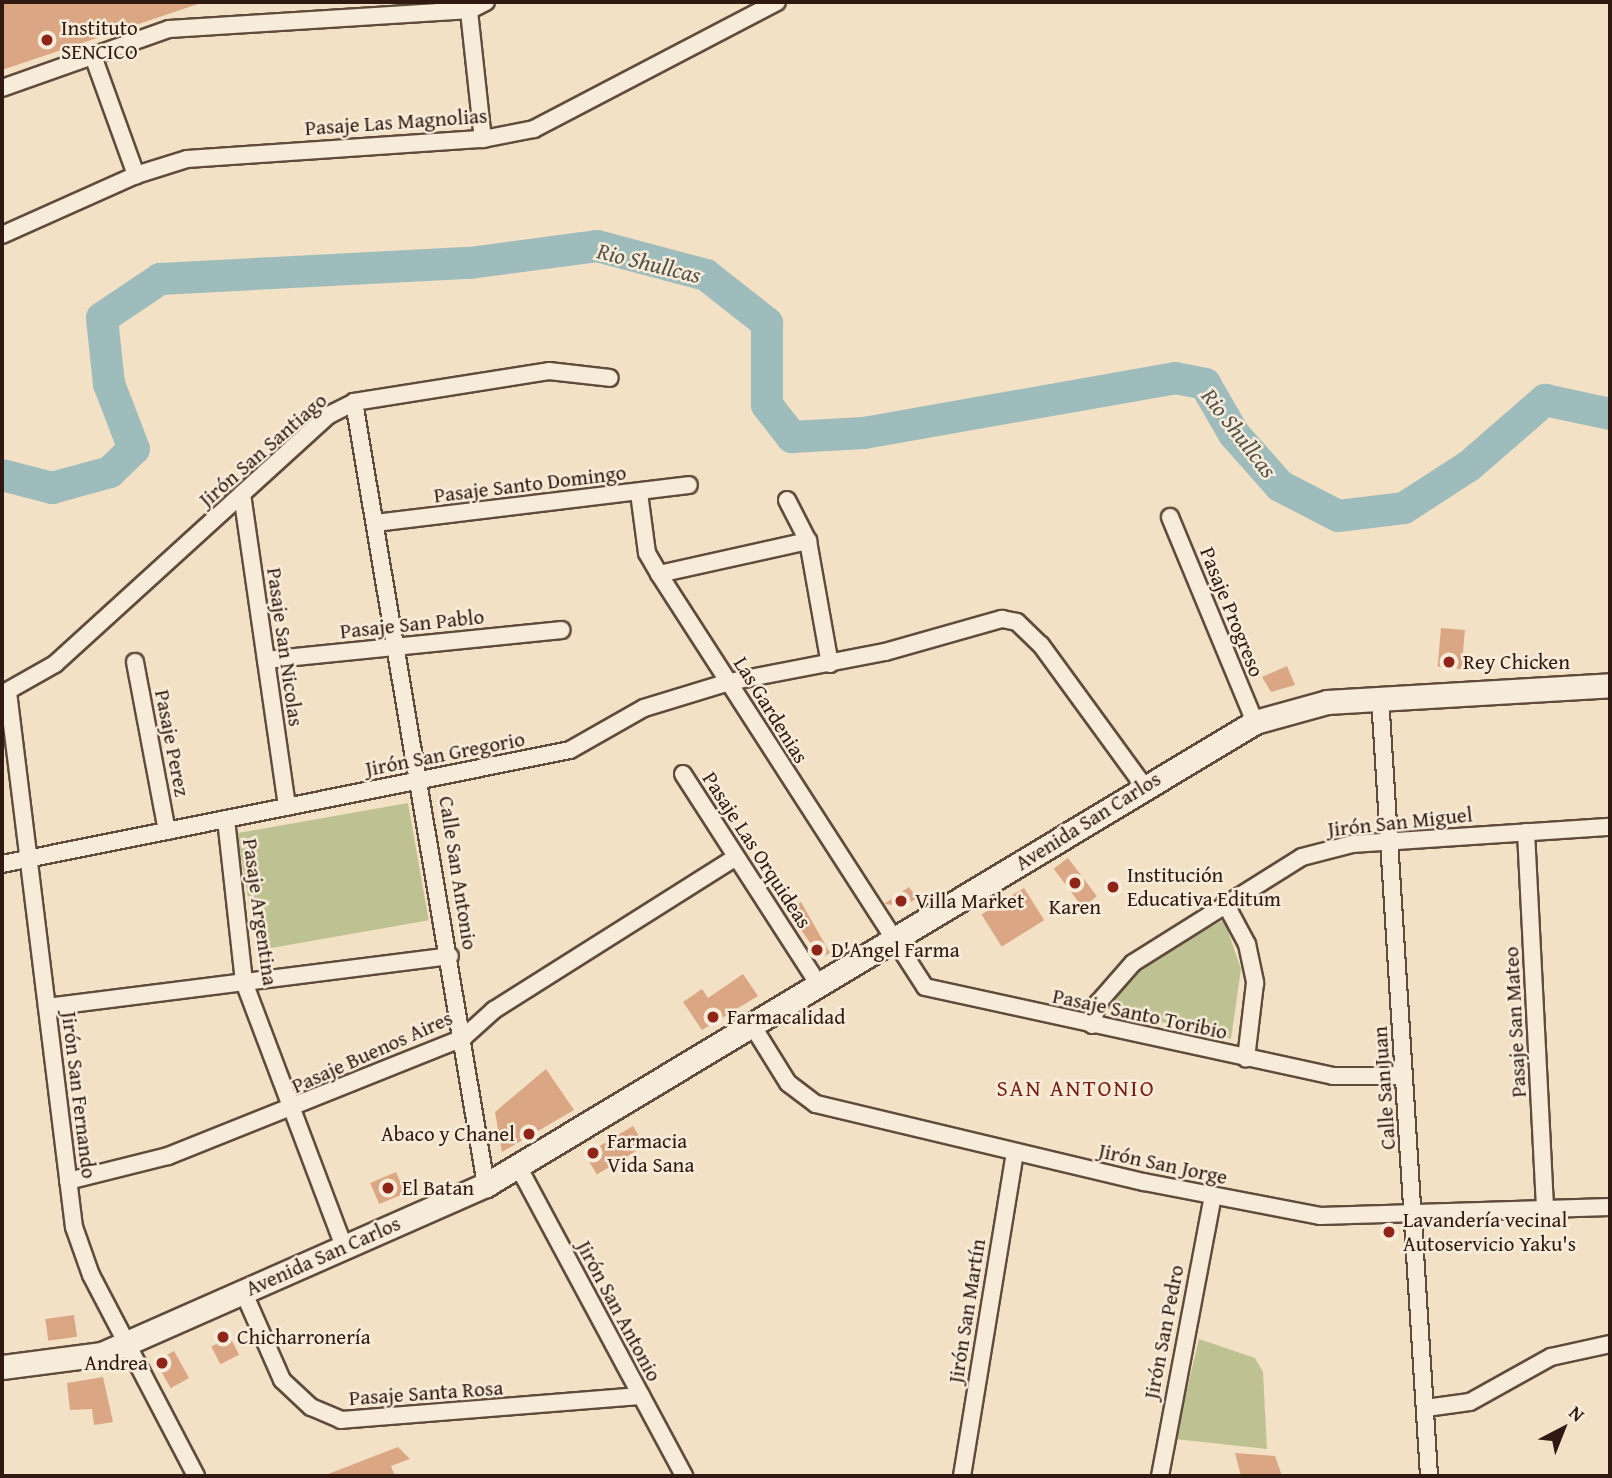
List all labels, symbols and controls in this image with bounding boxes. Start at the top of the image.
place label: Instituto SENCICO [61,15,138,65]
marker: Instituto SENCICO [39,32,55,48]
street label: Pasaje Las Magnolias [304,103,488,141]
water label: Rio Shullcas [594,237,704,289]
water label: Rio Shullcas [1196,383,1282,483]
street label: Jirón San Santiago [194,388,332,512]
street label: Pasaje Santo Domingo [432,460,628,508]
street label: Pasaje Progreso [1195,543,1269,681]
street label: Pasaje San Nicolas [261,566,309,728]
street label: Pasaje San Pablo [339,604,485,644]
place label: Rey Chicken [1463,649,1570,675]
street label: Las Gardenias [728,652,814,768]
marker: Rey Chicken [1441,654,1457,670]
street label: Pasaje Perez [149,688,195,798]
street label: Jirón San Gregorio [363,726,527,782]
street label: Avenida San Carlos [1011,766,1165,876]
street label: Pasaje Las Orquideas [697,767,817,933]
street label: Calle San Antonio [433,794,483,952]
street label: Jirón San Miguel [1326,802,1474,842]
street label: Pasaje Argentina [237,837,283,987]
place label: Institución Educativa Editum [1127,862,1281,912]
marker: Karen [1067,875,1083,891]
marker: Institución Educativa Editum [1105,879,1121,895]
place label: Villa Market [915,888,1024,914]
marker: Villa Market [893,893,909,909]
place label: Karen [1049,894,1101,920]
place label: D'Angel Farma [831,937,960,963]
marker: D'Angel Farma [809,942,825,958]
street label: Pasaje San Mateo [1498,946,1532,1098]
street label: Pasaje Santo Toribio [1050,983,1230,1045]
place label: Farmacalidad [727,1004,845,1030]
street label: Pasaje Buenos Aires [288,1005,456,1099]
marker: Farmacalidad [705,1009,721,1025]
street label: Jirón San Fernando [56,1010,102,1180]
street label: Calle San Juan [1367,1025,1401,1151]
district label: SAN ANTONIO [998,1074,1154,1102]
place label: Abaco y Chanel [381,1121,515,1147]
marker: Abaco y Chanel [521,1126,537,1142]
place label: Farmacia Vida Sana [607,1128,694,1178]
street label: Jirón San Jorge [1096,1138,1230,1190]
marker: Farmacia Vida Sana [585,1145,601,1161]
place label: El Batan [402,1175,474,1201]
marker: El Batan [380,1180,396,1196]
place label: Lavandería vecinal Autoservicio Yaku's [1403,1207,1576,1257]
street label: Avenida San Carlos [242,1211,404,1301]
marker: Lavandería vecinal Autoservicio Yaku's [1381,1224,1397,1240]
street label: Jirón San Antonio [571,1236,667,1386]
street label: Jirón San Martín [943,1237,991,1385]
street label: Jirón San Pedro [1139,1263,1189,1401]
place label: Chicharronería [237,1324,371,1350]
marker: Chicharronería [215,1329,231,1345]
place label: Andrea [84,1350,148,1376]
marker: Andrea [154,1355,170,1371]
street label: Pasaje Santa Rosa [348,1375,504,1411]
north arrow [1528,1394,1598,1464]
text: N [1563,1399,1591,1428]

